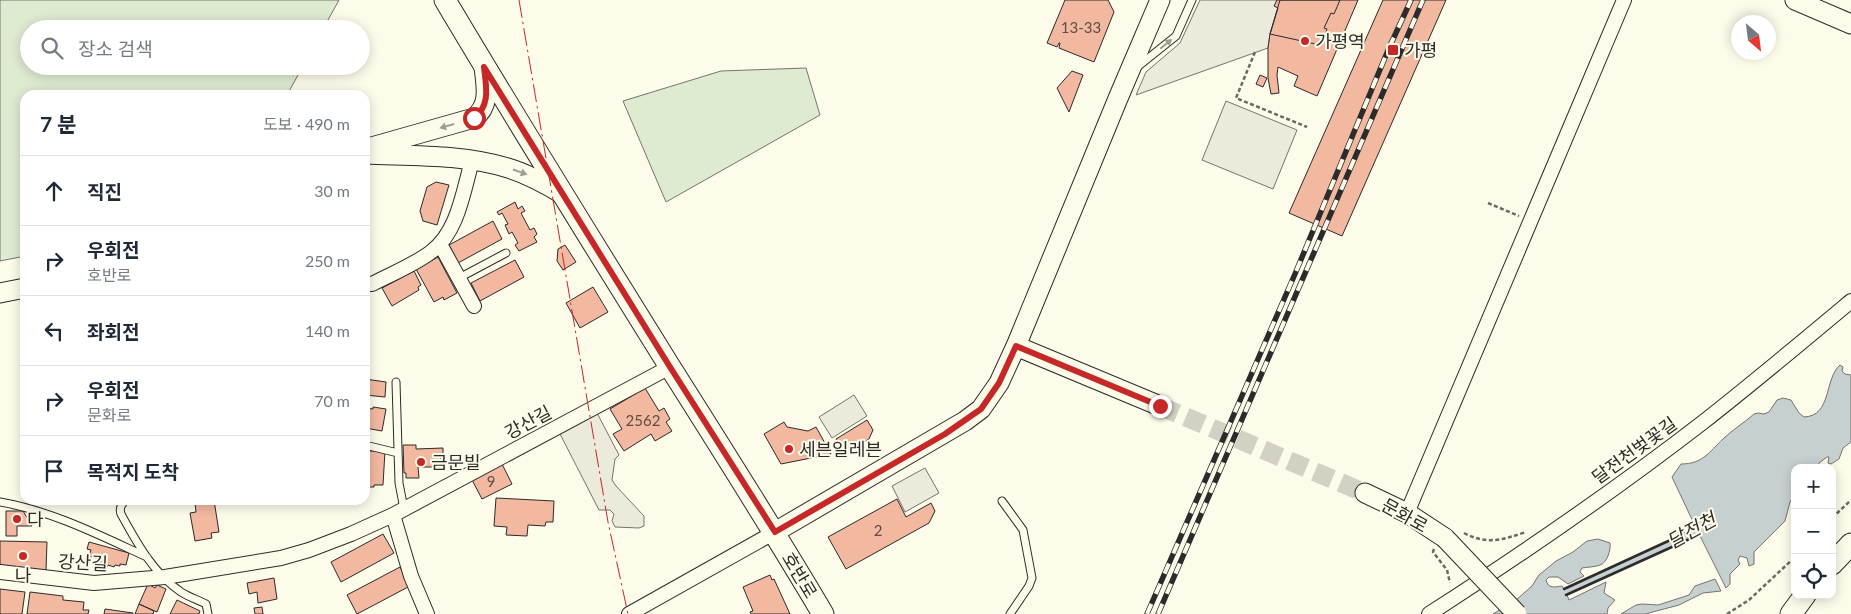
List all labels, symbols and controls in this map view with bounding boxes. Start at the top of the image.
north arrow [1731,15,1776,60]
house number: 13-33 [1061,18,1101,36]
search box [20,20,370,75]
place label: 가평역 [1315,30,1365,52]
icon: search [38,34,66,62]
marker: 가평역 [1299,35,1311,47]
text: 장소 검색 [78,37,153,60]
one-way arrow [1160,38,1173,49]
place label: 가평 [1404,39,1437,61]
marker: 가평 [1386,43,1400,57]
route start [463,107,486,130]
text: 7 분 [40,111,77,136]
text: 도보 · 490 m [263,114,350,133]
one-way arrow [439,122,454,130]
one-way arrow [512,169,527,176]
icon: ahead [40,177,68,205]
text: 직진 [87,180,122,203]
text: 30 m [314,181,350,200]
text: 우회전 [87,238,139,261]
icon: right [40,247,68,275]
text: 250 m [305,251,350,270]
text: 호반로 [87,265,131,284]
icon: left [40,317,68,345]
text: 좌회전 [87,320,139,343]
text: 140 m [305,321,350,340]
text: 우회전 [87,378,139,401]
icon: right [40,387,68,415]
text: 70 m [314,391,350,410]
route end [1149,395,1172,418]
street label: 강산길 [501,401,555,443]
text: 문화로 [87,405,131,424]
house number: 2562 [626,411,660,429]
street label: 달전천벚꽃길 [1587,412,1681,488]
place label: 세븐일레븐 [799,438,882,460]
marker: 세븐일레븐 [783,443,795,455]
place label: 금문빌 [431,451,481,473]
marker: 금문빌 [415,456,427,468]
icon: arrive [40,457,68,485]
text: 목적지 도착 [87,460,179,483]
map controls [1791,464,1836,599]
button: + [1791,464,1836,509]
house number: 9 [487,472,495,490]
street label: 문화로 [1378,493,1432,537]
water label: 달전천 [1662,506,1721,553]
place label: 다 [27,508,44,530]
button: − [1791,509,1836,554]
marker: 다 [11,513,23,525]
house number: 2 [874,521,882,539]
street label: 호반로 [778,548,822,602]
marker: 나 [17,550,29,562]
street label: 강산길 [58,550,108,574]
button: locate [1791,554,1836,599]
place label: 나 [15,564,31,586]

